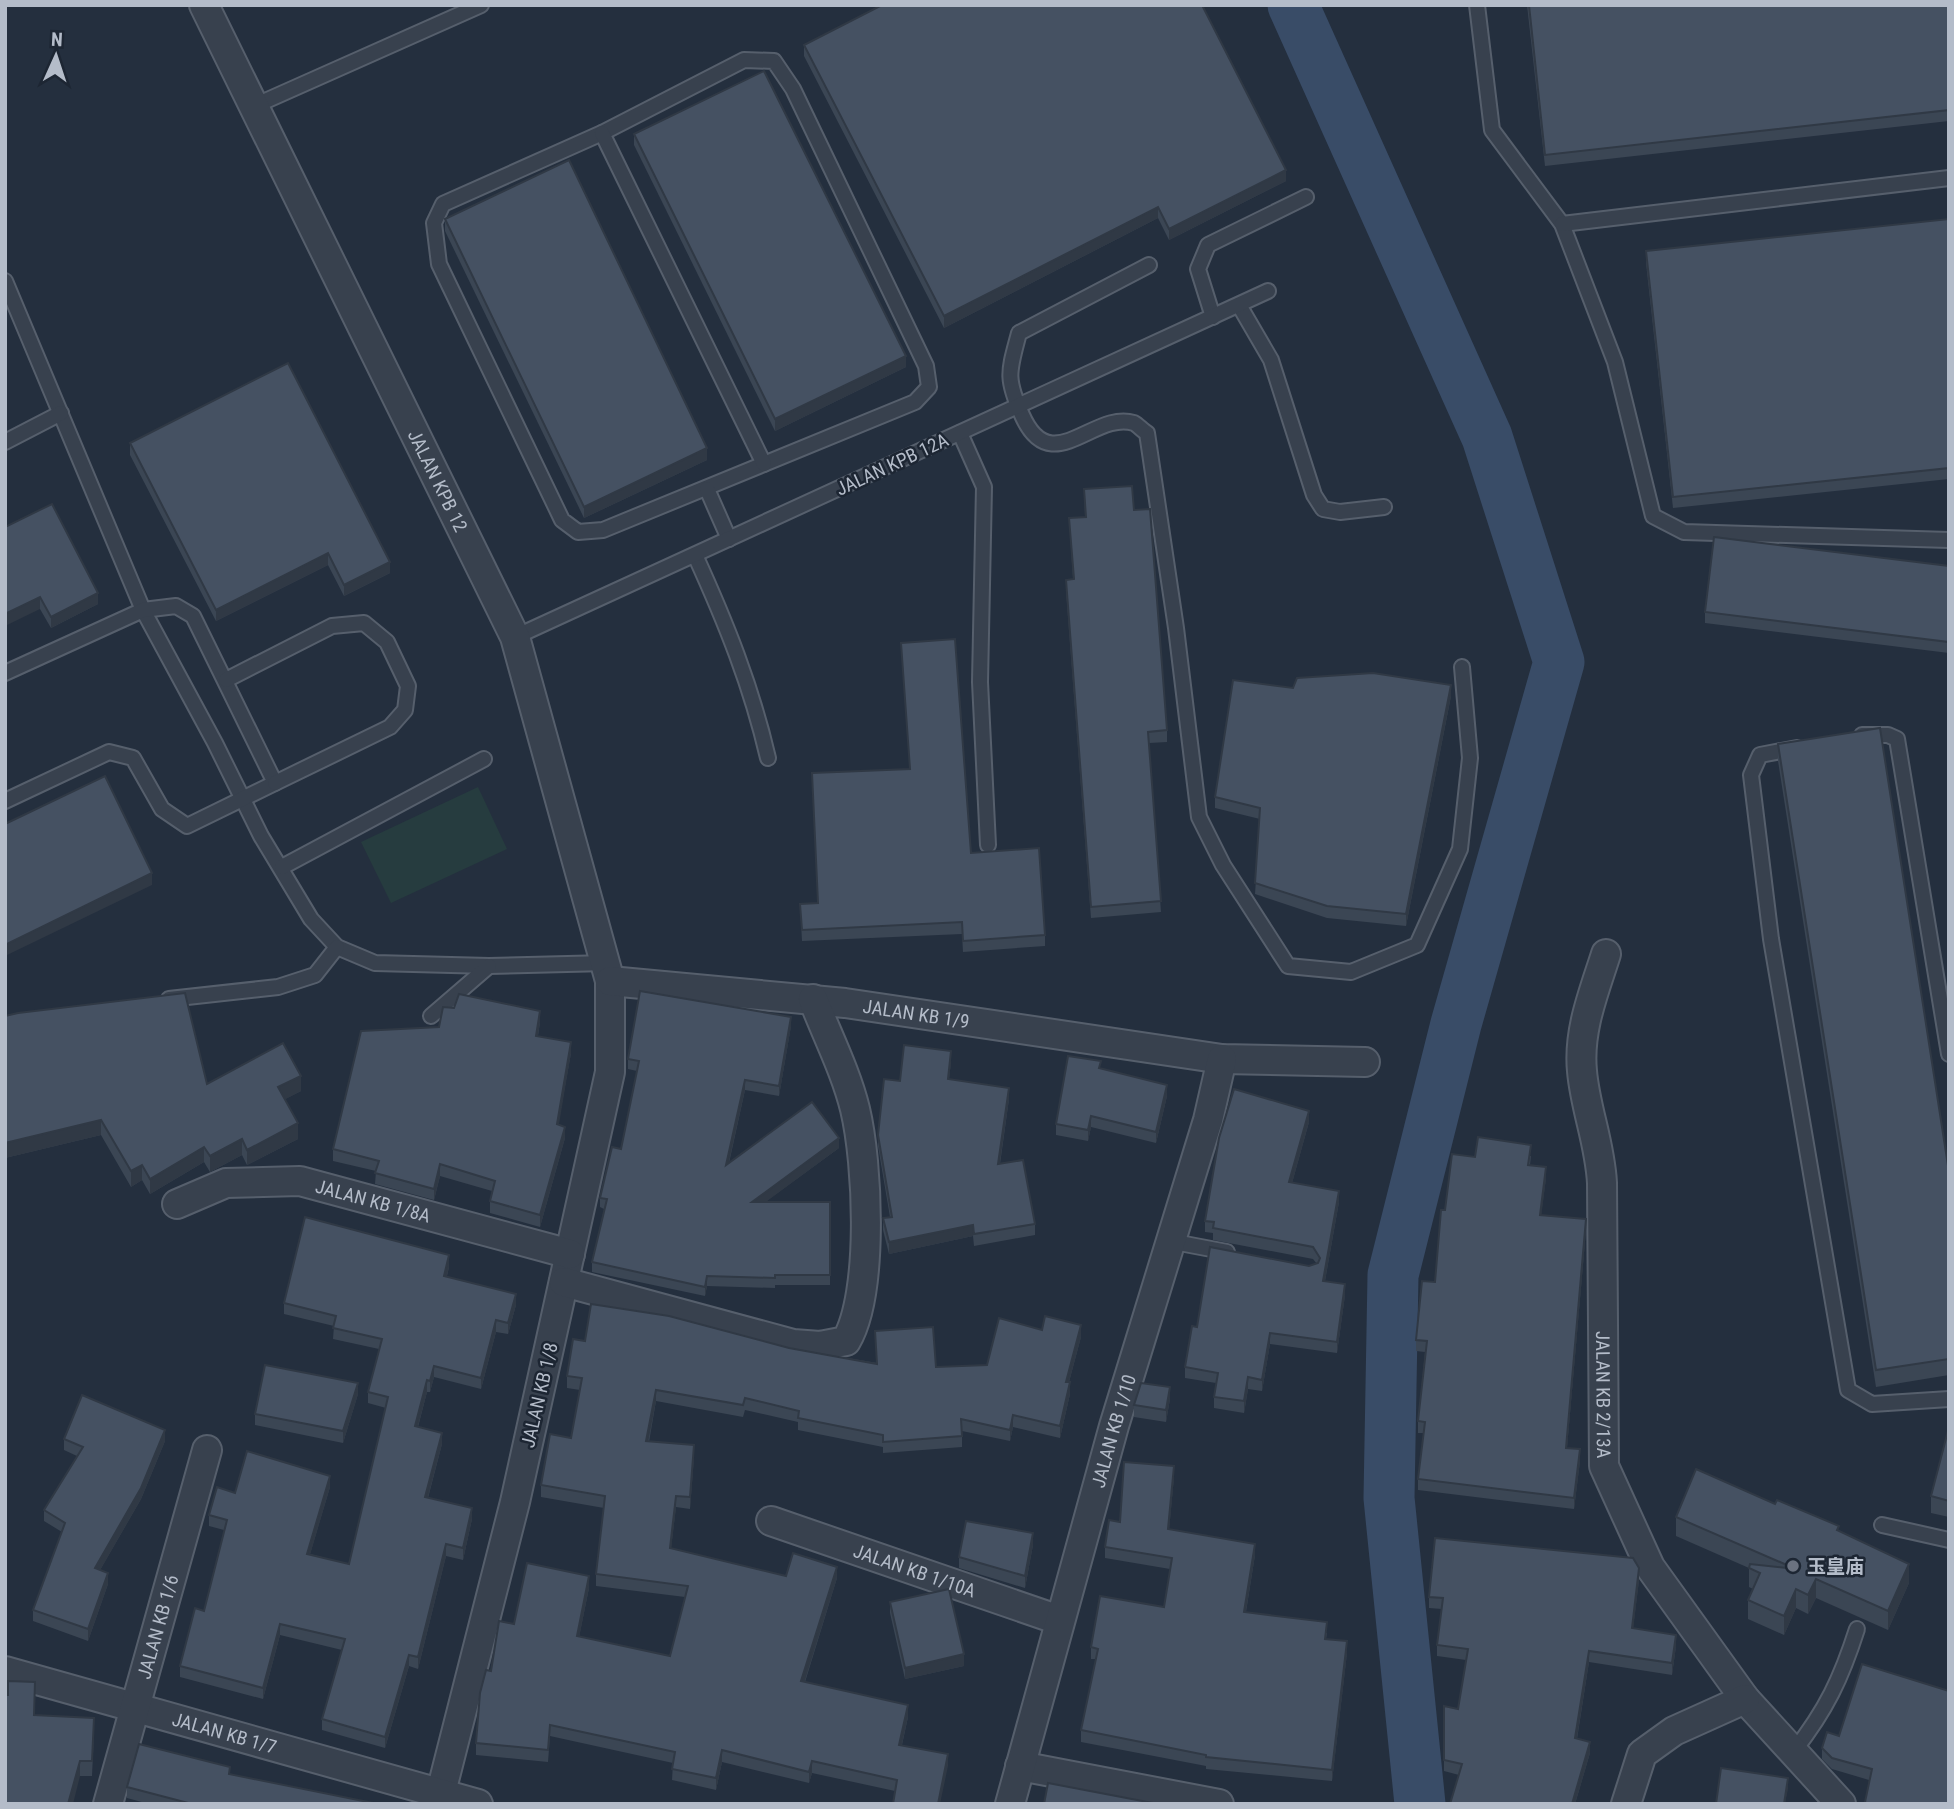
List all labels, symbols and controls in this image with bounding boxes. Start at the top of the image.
north arrow [21,21,91,91]
text: N [50,28,63,51]
street label: JALAN KPB 12 [403,426,472,536]
street label: JALAN KPB 12A [832,428,952,501]
street label: JALAN KB 1/9 [861,995,971,1033]
street label: JALAN KB 1/8A [313,1175,433,1228]
street label: JALAN KB 2/13A [1591,1331,1615,1459]
street label: JALAN KB 1/8 [516,1340,563,1450]
street label: JALAN KB 1/10 [1087,1372,1141,1490]
street label: JALAN KB 1/10A [850,1539,979,1603]
place label: 玉皇庙 [1807,1555,1864,1578]
marker: 玉皇庙 [1785,1558,1801,1574]
street label: JALAN KB 1/6 [133,1572,184,1682]
street label: JALAN KB 1/7 [170,1708,279,1759]

